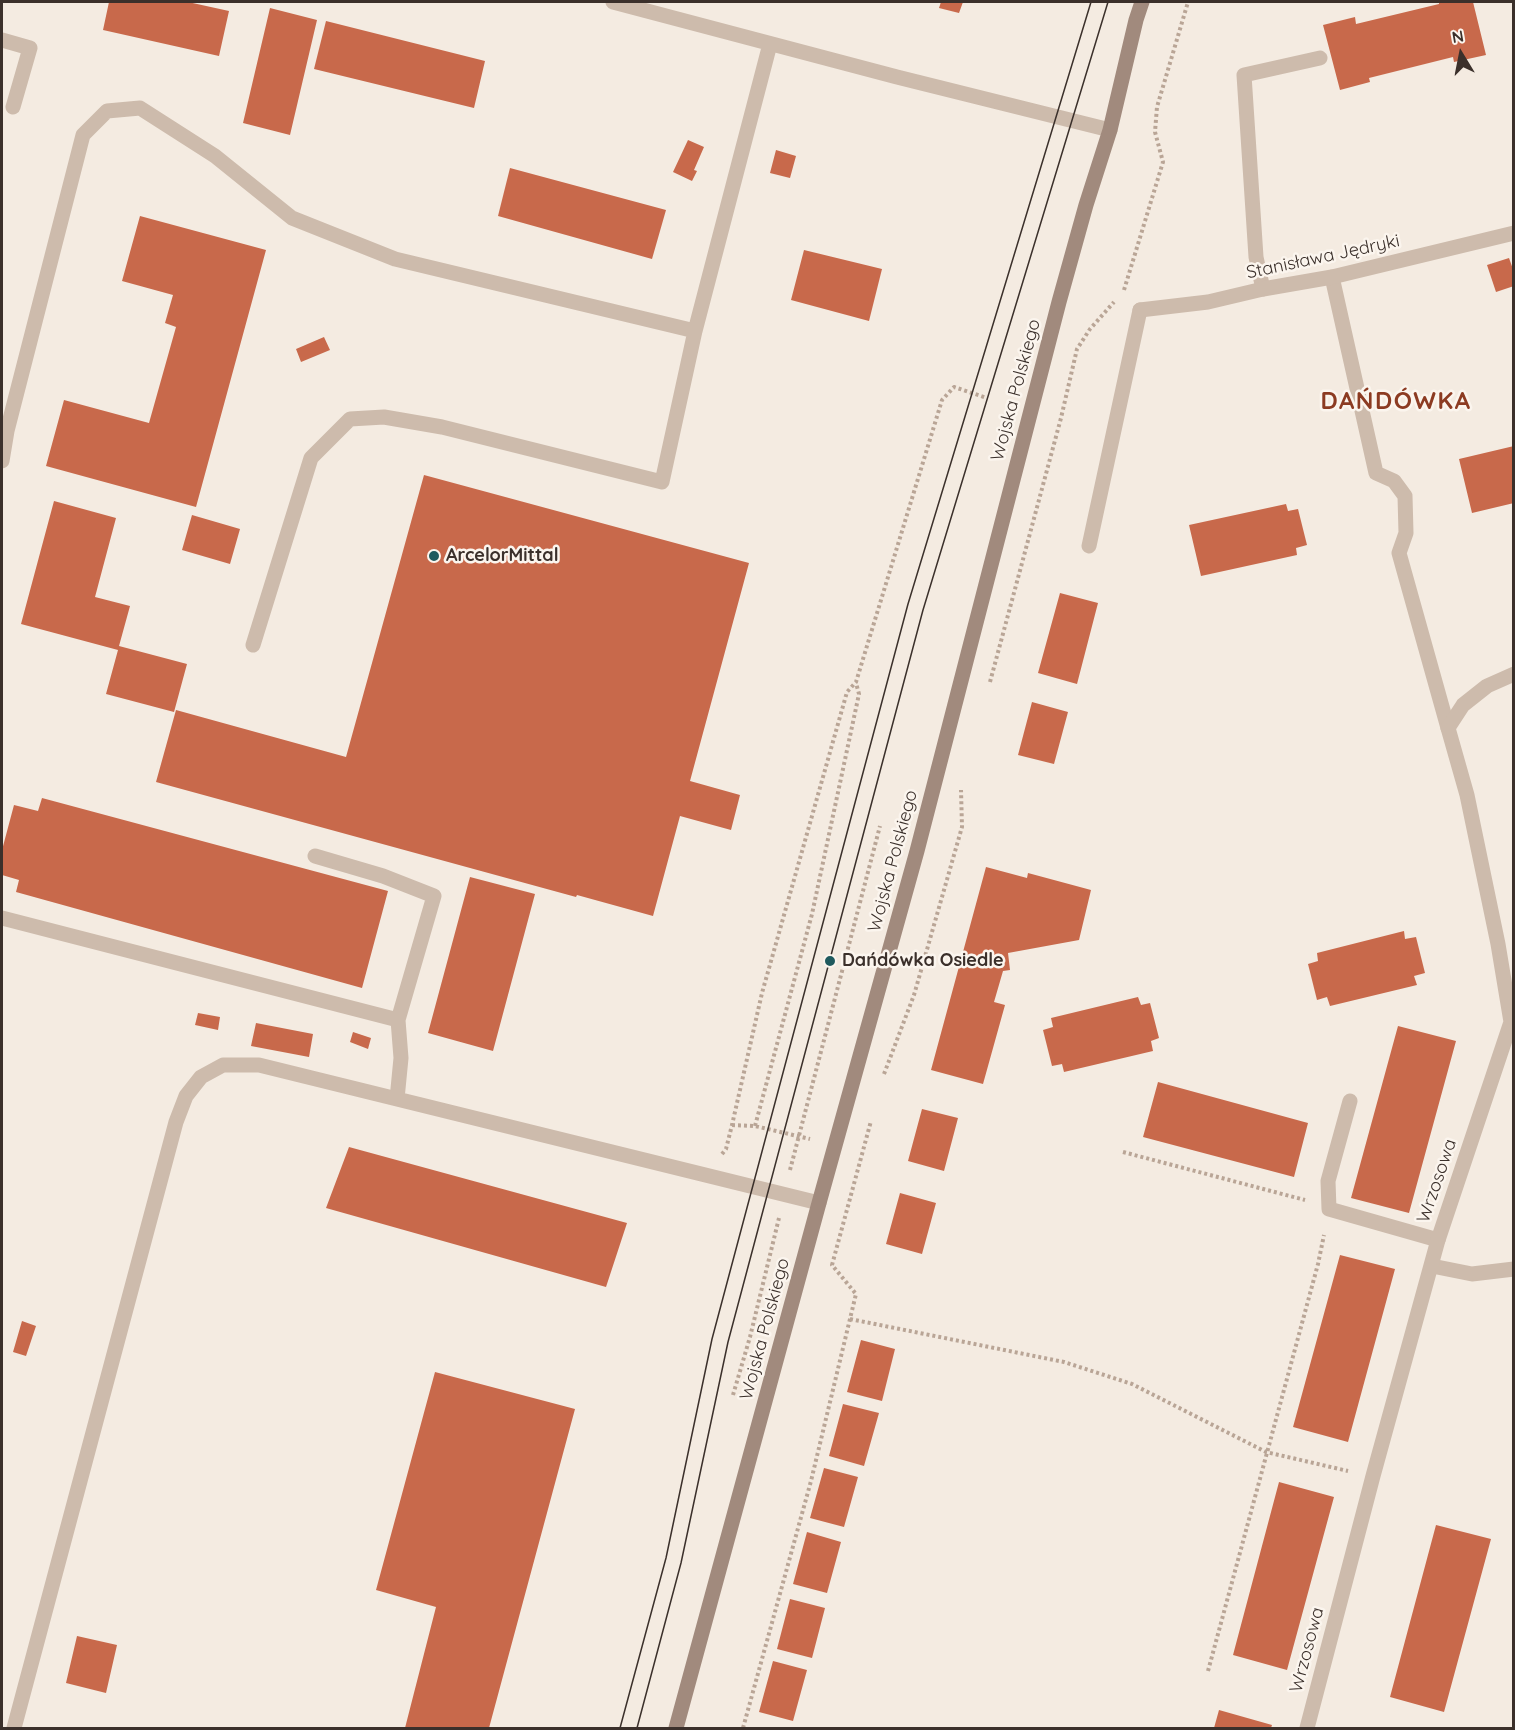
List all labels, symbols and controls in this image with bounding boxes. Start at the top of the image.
north arrow [1431,24,1491,84]
text: N [1450,25,1465,47]
street label: Stanisława Jędryki [1244,230,1402,284]
street label: Wojska Polskiego [987,317,1045,463]
district label: DAŃDÓWKA [1320,388,1472,416]
place label: ArcelorMittal [446,545,558,567]
marker: ArcelorMittal [427,549,441,563]
street label: Wojska Polskiego [864,788,922,934]
place label: Dańdówka Osiedle [842,950,1004,972]
marker: Dańdówka Osiedle [823,954,837,968]
street label: Wrzosowa [1413,1136,1461,1226]
street label: Wojska Polskiego [736,1256,794,1402]
street label: Wrzosowa [1285,1605,1329,1695]

